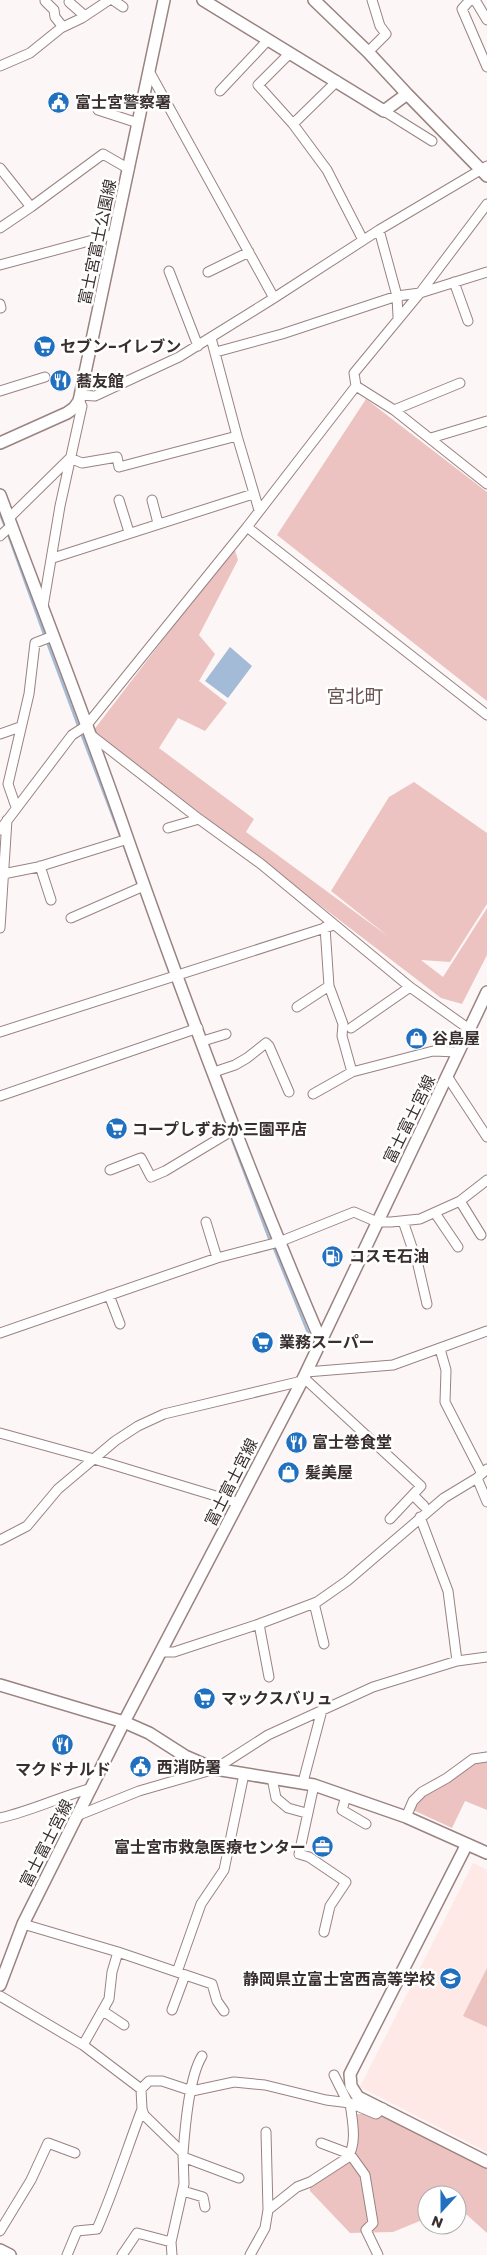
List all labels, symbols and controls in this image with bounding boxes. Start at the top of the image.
public building icon: 富士宮警察署 [47,90,71,114]
place label: 富士宮警察署 [75,91,171,114]
street label: 富士宮富士公園線 [73,177,122,307]
supermarket icon: セブン-イレブン [32,334,56,358]
place label: セブン-イレブン [60,335,181,358]
restaurant icon: 蕎友館 [48,369,72,393]
place label: 蕎友館 [76,370,124,393]
district label: 宮北町 [326,683,384,710]
shop icon: 谷島屋 [404,1026,428,1050]
place label: 谷島屋 [432,1027,480,1050]
street label: 富士富士宮線 [378,1071,441,1167]
supermarket icon: コープしずおか三園平店 [104,1117,128,1141]
place label: コープしずおか三園平店 [132,1118,307,1141]
fuel station icon: コスモ石油 [321,1244,345,1268]
place label: コスモ石油 [349,1245,429,1268]
supermarket icon: 業務スーパー [251,1330,275,1354]
place label: 業務スーパー [279,1331,375,1354]
restaurant icon: 富士巻食堂 [284,1430,308,1454]
place label: 富士巻食堂 [312,1431,392,1454]
street label: 富士富士宮線 [199,1434,263,1530]
shop icon: 髪美屋 [277,1460,301,1484]
place label: 髪美屋 [305,1461,353,1484]
supermarket icon: マックスバリュ [193,1686,217,1710]
place label: マックスバリュ [221,1687,333,1710]
restaurant icon: マクドナルド [51,1733,75,1757]
public building icon: 西消防署 [129,1755,153,1779]
place label: 西消防署 [157,1756,221,1779]
place label: マクドナルド [15,1758,111,1781]
street label: 富士富士宮線 [14,1795,78,1891]
office icon: 富士宮市救急医療センター [310,1835,334,1859]
place label: 富士宮市救急医療センター [114,1836,306,1859]
school or university icon: 静岡県立富士宮西高等学校 [439,1967,463,1991]
place label: 静岡県立富士宮西高等学校 [243,1968,435,1991]
north arrow [417,2185,467,2235]
text: N [429,2211,446,2233]

